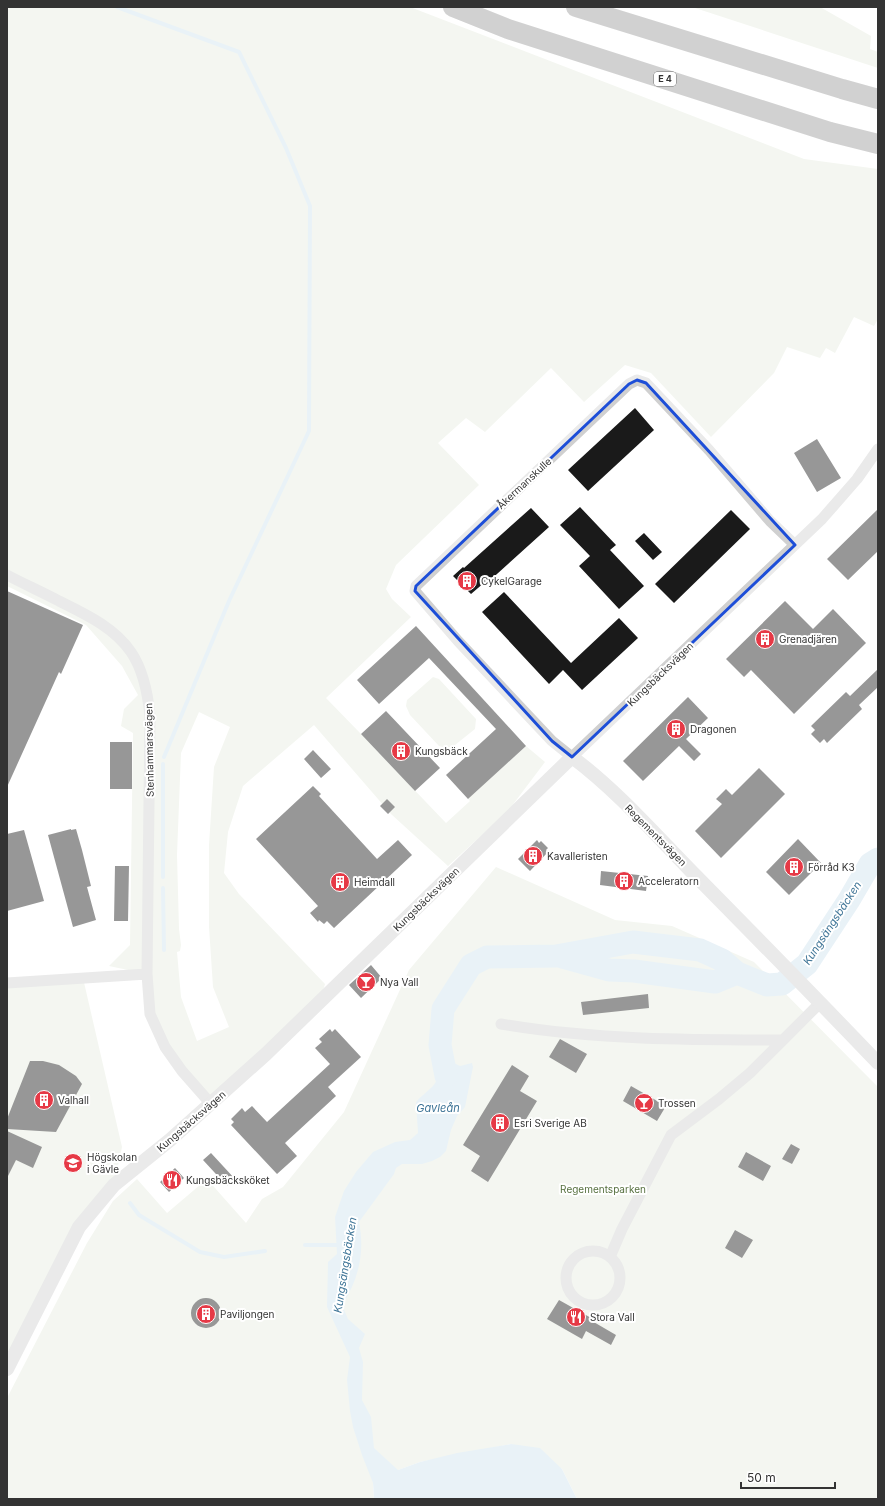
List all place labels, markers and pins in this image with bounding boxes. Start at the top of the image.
building icon: CykelGarage [456,570,478,592]
place label: CykelGarage [481,575,542,587]
building icon: Grenadjären [754,628,776,650]
place label: Grenadjären [779,633,837,645]
building icon: Dragonen [665,718,687,740]
place label: Dragonen [690,723,736,735]
building icon: Kungsbäck [390,740,412,762]
place label: Kungsbäck [415,745,468,757]
building icon: Kavalleristen [522,845,544,867]
place label: Kavalleristen [547,850,608,862]
building icon: Förråd K3 [783,856,805,878]
place label: Förråd K3 [808,861,855,873]
building icon: Acceleratorn [613,870,635,892]
building icon: Heimdall [329,871,351,893]
place label: Acceleratorn [638,875,699,887]
place label: Heimdall [354,876,395,888]
bar icon: Nya Vall [355,971,377,993]
place label: Nya Vall [380,976,418,988]
building icon: Valhall [33,1089,55,1111]
bar icon: Trossen [633,1092,655,1114]
place label: Valhall [58,1094,89,1106]
place label: Trossen [658,1097,696,1109]
building icon: Esri Sverige AB [489,1112,511,1134]
place label: Esri Sverige AB [514,1117,587,1129]
place label: Högskolan i Gävle [87,1151,137,1175]
school or university icon: Högskolan i Gävle [62,1152,84,1174]
restaurant icon: Kungsbäcksköket [161,1169,183,1191]
place label: Kungsbäcksköket [186,1174,270,1186]
building icon: Paviljongen [195,1303,217,1325]
restaurant icon: Stora Vall [565,1306,587,1328]
place label: Paviljongen [220,1308,275,1320]
place label: Stora Vall [590,1311,635,1323]

